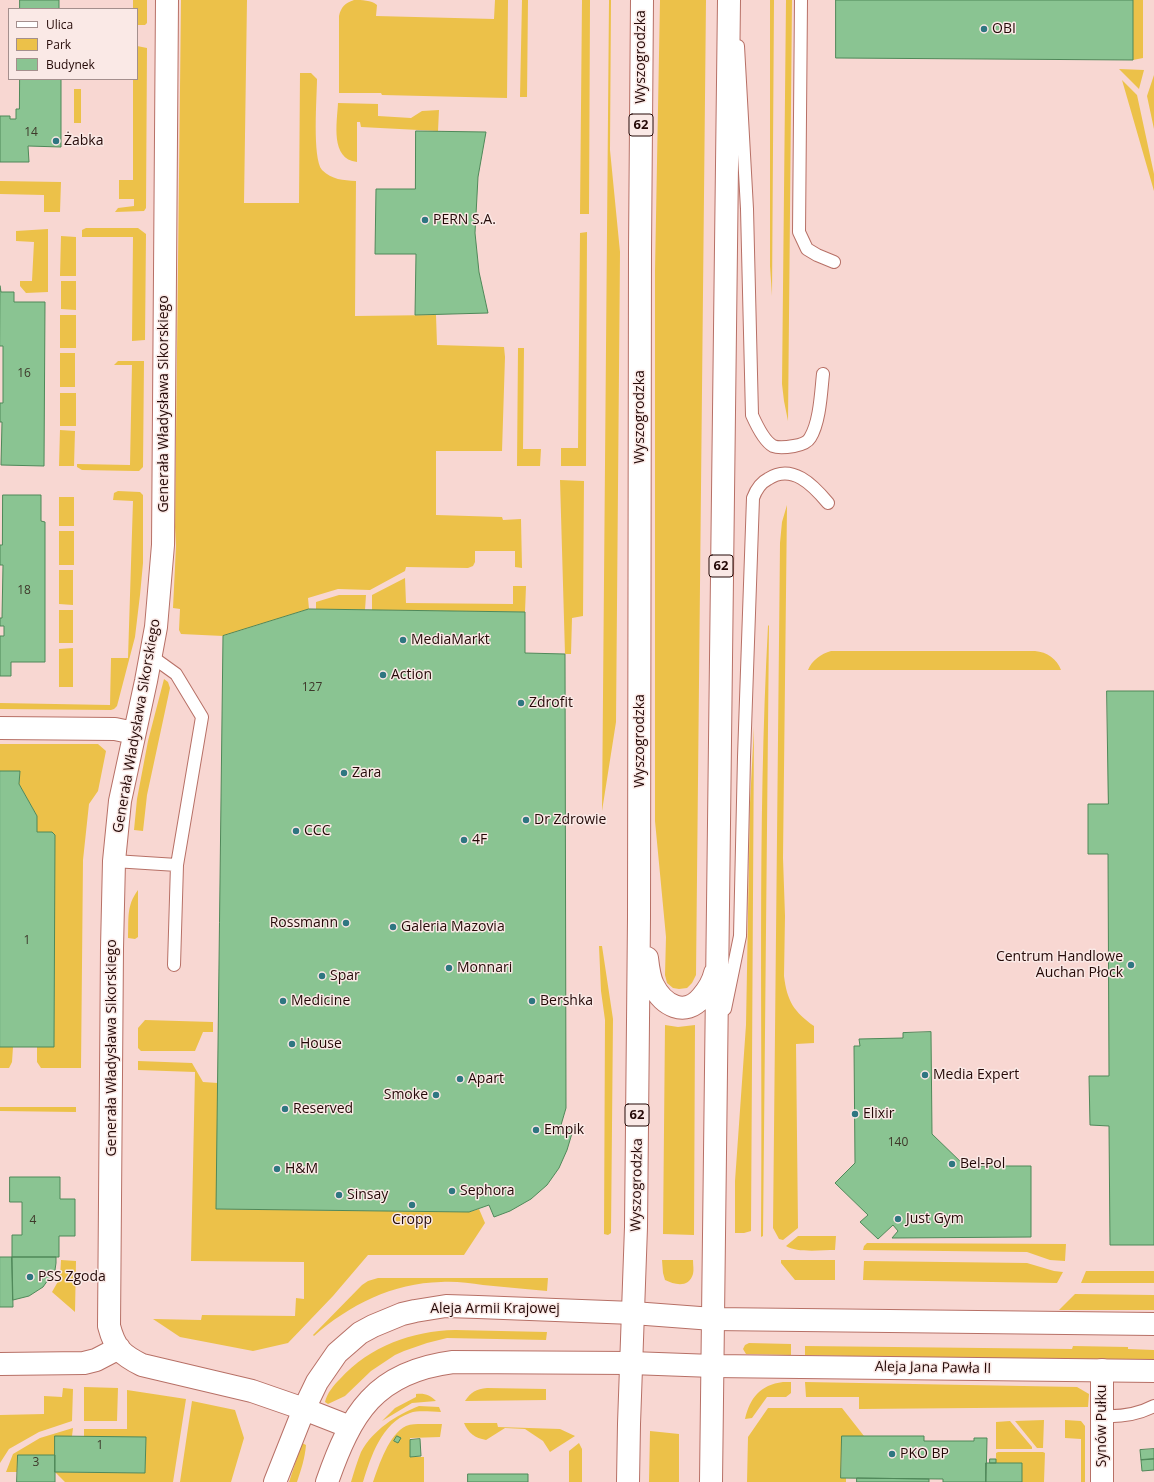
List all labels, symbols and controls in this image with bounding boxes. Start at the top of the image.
legend [8,8,138,80]
street label: Wyszogrodzka [633,10,649,104]
text: Ulica [46,16,73,33]
place label: OBI [992,21,1016,37]
marker: OBI [979,24,989,34]
text: Park [46,36,71,53]
text: Budynek [46,56,95,73]
road number: 62 [629,114,653,136]
house number: 14 [24,126,38,140]
place label: Żabka [64,133,103,149]
marker: Żabka [51,136,61,146]
place label: PERN S.A. [433,212,496,228]
marker: PERN S.A. [420,215,430,225]
street label: Generała Władysława Sikorskiego [156,295,172,513]
house number: 16 [17,367,31,381]
street label: Wyszogrodzka [632,370,648,464]
road number: 62 [709,555,733,577]
house number: 18 [17,584,31,598]
street label: Generała Władysława Sikorskiego [110,618,164,834]
place label: MediaMarkt [411,632,490,648]
marker: MediaMarkt [398,635,408,645]
place label: Action [391,667,432,683]
marker: Action [378,670,388,680]
house number: 127 [302,681,322,695]
street label: Wyszogrodzka [632,694,648,788]
place label: Zdrofit [529,695,573,711]
marker: Zdrofit [516,698,526,708]
place label: Zara [352,765,381,781]
marker: Zara [339,768,349,778]
place label: Dr Zdrowie [534,812,606,828]
marker: Dr Zdrowie [521,815,531,825]
place label: CCC [304,823,330,839]
marker: CCC [291,826,301,836]
place label: 4F [472,832,487,848]
marker: 4F [459,835,469,845]
place label: Rossmann [270,915,338,931]
marker: Rossmann [341,918,351,928]
place label: Galeria Mazovia [401,919,505,935]
marker: Galeria Mazovia [388,922,398,932]
house number: 1 [24,934,30,948]
street label: Generała Władysława Sikorskiego [104,939,120,1157]
place label: Centrum Handlowe Auchan Płock [996,949,1123,982]
place label: Monnari [457,960,512,976]
marker: Centrum Handlowe Auchan Płock [1126,960,1136,970]
marker: Monnari [444,963,454,973]
place label: Spar [330,968,360,984]
marker: Spar [317,971,327,981]
place label: Medicine [291,993,350,1009]
place label: Bershka [540,993,593,1009]
marker: Medicine [278,996,288,1006]
marker: Bershka [527,996,537,1006]
place label: House [300,1036,342,1052]
marker: House [287,1039,297,1049]
place label: Media Expert [933,1067,1019,1083]
marker: Media Expert [920,1070,930,1080]
place label: Apart [468,1071,504,1087]
marker: Apart [455,1074,465,1084]
place label: Smoke [384,1087,428,1103]
marker: Smoke [431,1090,441,1100]
place label: Reserved [293,1101,353,1117]
marker: Reserved [280,1104,290,1114]
road number: 62 [625,1104,649,1126]
place label: Elixir [863,1106,894,1122]
marker: Elixir [850,1109,860,1119]
place label: Empik [544,1122,584,1138]
marker: Empik [531,1125,541,1135]
house number: 140 [888,1136,908,1150]
street label: Wyszogrodzka [628,1138,646,1232]
place label: Bel-Pol [960,1156,1005,1172]
marker: Bel-Pol [947,1159,957,1169]
place label: H&M [285,1161,318,1177]
marker: H&M [272,1164,282,1174]
place label: Sephora [460,1183,515,1199]
marker: Sephora [447,1186,457,1196]
place label: Sinsay [347,1187,388,1203]
marker: Sinsay [334,1190,344,1200]
marker: Cropp [407,1200,417,1210]
place label: Just Gym [906,1211,964,1227]
place label: Cropp [392,1212,432,1228]
house number: 4 [30,1214,36,1228]
marker: Just Gym [893,1214,903,1224]
place label: PSS Zgoda [38,1269,106,1285]
marker: PSS Zgoda [25,1272,35,1282]
street label: Aleja Armii Krajowej [430,1301,560,1317]
street label: Aleja Jana Pawła II [875,1359,991,1377]
street label: Synów Pułku [1094,1385,1110,1467]
house number: 1 [97,1439,103,1453]
place label: PKO BP [900,1446,949,1462]
marker: PKO BP [887,1449,897,1459]
house number: 3 [33,1456,39,1470]

